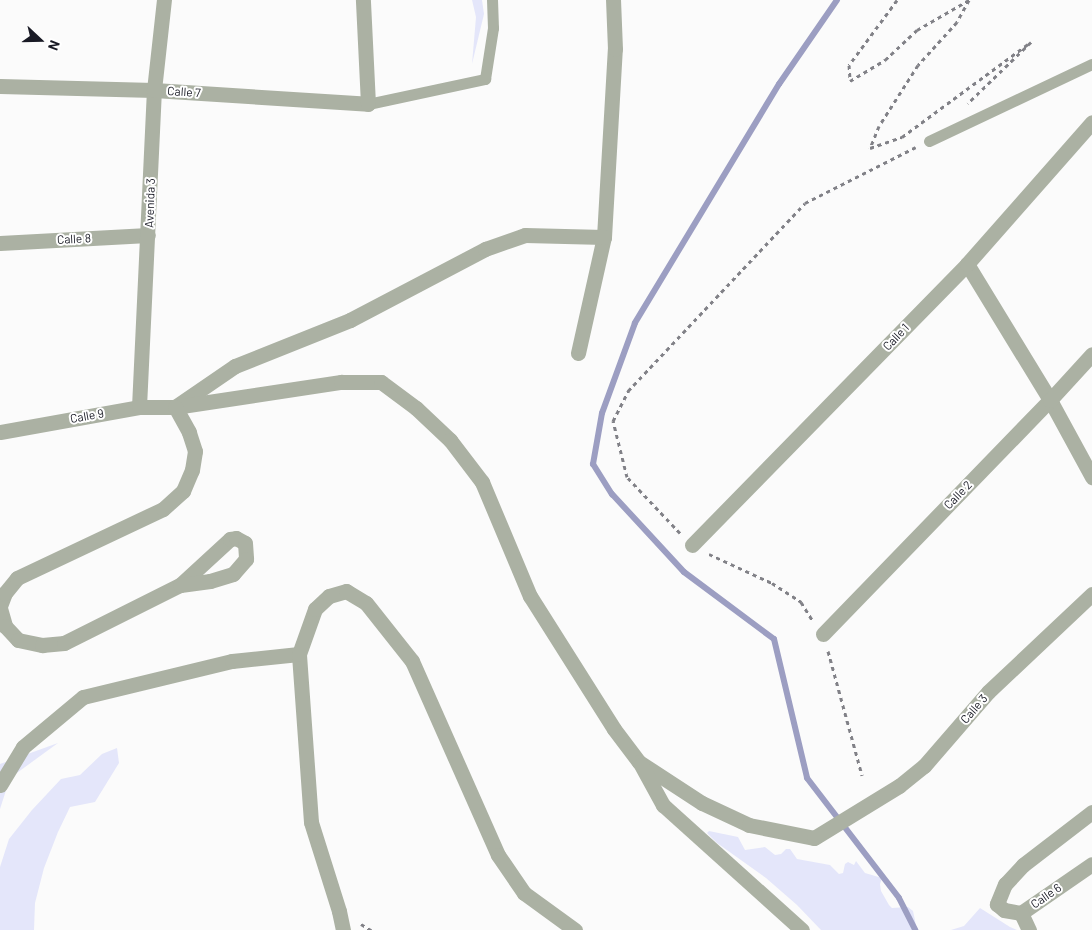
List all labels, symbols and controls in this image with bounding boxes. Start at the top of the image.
north arrow [15,15,65,65]
text: N [45,38,64,53]
street label: Calle 7 [167,84,201,100]
street label: Avenida 3 [142,178,158,228]
street label: Calle 8 [57,231,91,247]
street label: Calle 1 [880,321,912,353]
street label: Calle 9 [69,406,105,426]
street label: Calle 2 [941,478,975,512]
street label: Calle 3 [957,692,991,726]
street label: Calle 6 [1028,880,1064,912]

